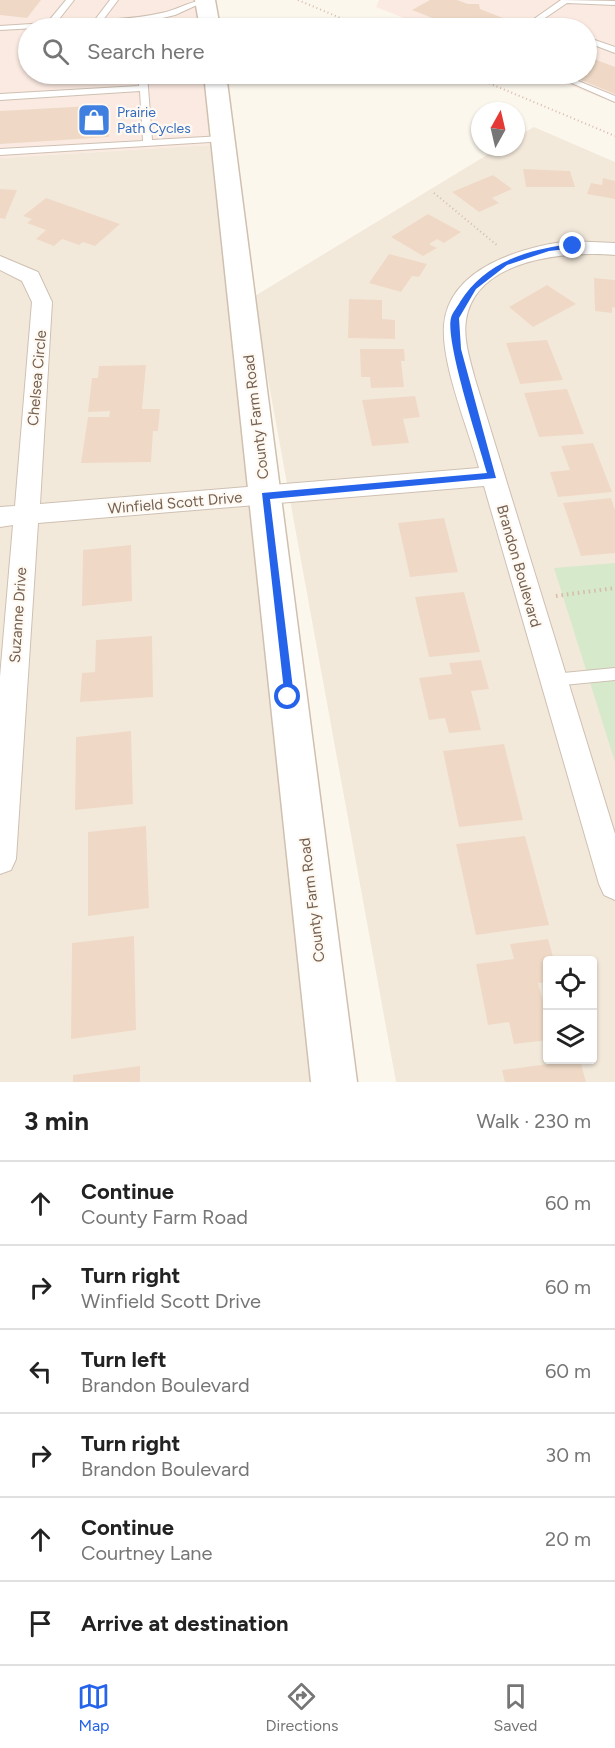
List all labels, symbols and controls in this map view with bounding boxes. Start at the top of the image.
search box [18,18,597,84]
icon: search [39,35,72,68]
text: Search here [87,38,205,65]
shop icon: Prairie Path Cycles [76,102,112,138]
north arrow [471,102,525,156]
place label: Prairie Path Cycles [117,104,191,137]
route end [559,232,585,258]
street label: Chelsea Circle [24,329,50,427]
street label: County Farm Road [239,354,273,480]
street label: Winfield Scott Drive [107,488,243,518]
street label: Brandon Boulevard [493,503,545,629]
street label: Suzanne Drive [6,567,30,663]
route start [274,683,300,709]
street label: County Farm Road [295,837,329,963]
map controls [543,956,597,1064]
button: locate [543,956,597,1010]
button: layers [543,1010,597,1064]
text: 3 min [24,1105,89,1137]
text: Walk · 230 m [477,1109,591,1133]
text: Continue [81,1178,174,1205]
icon: ahead [24,1187,57,1220]
text: 60 m [545,1191,591,1215]
text: County Farm Road [81,1205,248,1229]
text: Turn right [81,1262,180,1289]
icon: right [24,1271,57,1304]
text: 60 m [545,1275,591,1299]
text: Winfield Scott Drive [81,1289,261,1313]
text: Turn left [81,1346,167,1373]
icon: left [24,1355,57,1388]
text: 60 m [545,1359,591,1383]
text: Brandon Boulevard [81,1373,250,1397]
text: Turn right [81,1430,180,1457]
icon: right [24,1439,57,1472]
text: 30 m [545,1443,591,1467]
text: Brandon Boulevard [81,1457,250,1481]
text: Continue [81,1514,174,1541]
icon: ahead [24,1523,57,1556]
text: 20 m [545,1527,591,1551]
text: Courtney Lane [81,1541,212,1565]
icon: arrive [24,1607,57,1640]
text: Arrive at destination [81,1610,289,1637]
tab: Map [77,1680,110,1735]
tab: Directions [265,1680,338,1735]
tab: Saved [493,1680,538,1735]

